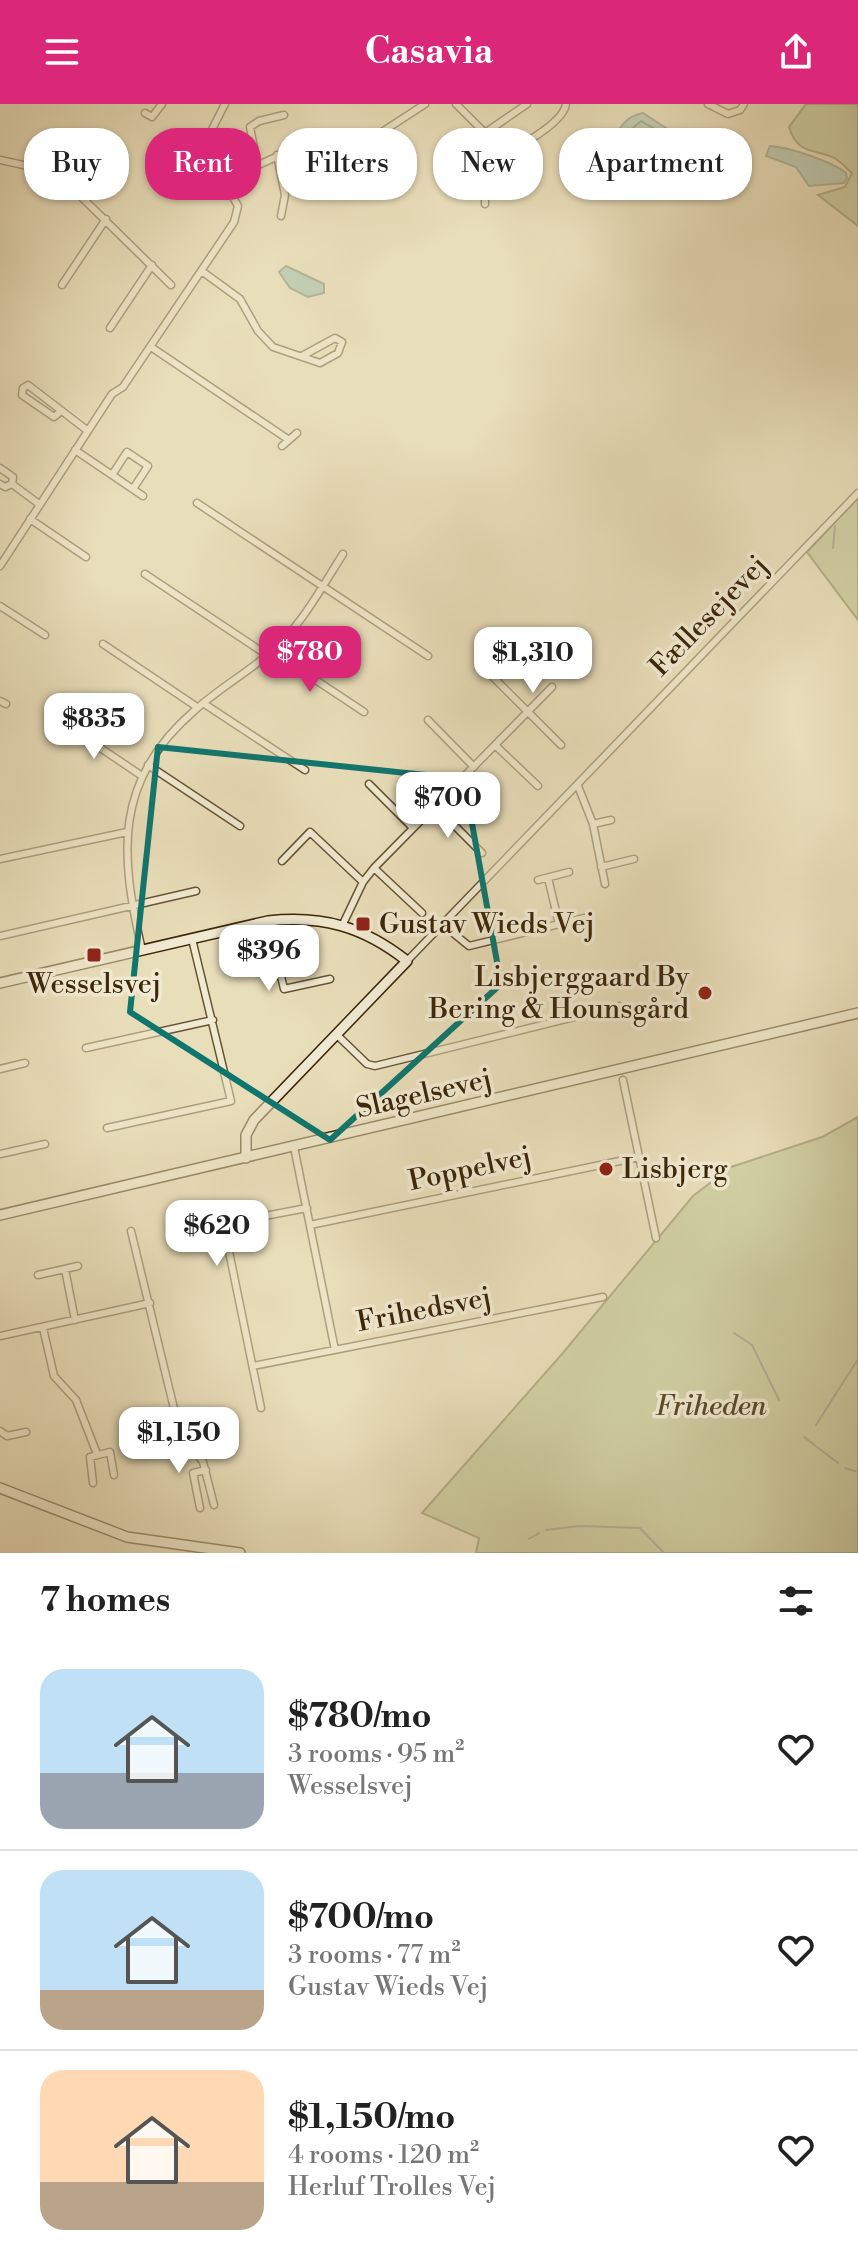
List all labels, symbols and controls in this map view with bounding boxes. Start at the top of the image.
icon: menu [40,30,84,74]
text: Casavia [365,30,493,75]
icon: share [774,30,818,74]
chip: Buy [24,128,129,200]
chip: Rent [145,128,261,200]
chip: Filters [277,128,417,200]
chip: New [433,128,543,200]
chip: Apartment [559,128,752,200]
street label: Fællesejevej [643,548,775,684]
pin: $780 [263,626,357,694]
pin: $1,310 [468,627,598,695]
text: $780 [277,636,343,668]
text: $1,310 [492,637,574,669]
pin: $835 [47,693,141,761]
text: $835 [62,703,126,735]
pin: $700 [401,772,495,840]
text: $700 [414,782,482,814]
place label: Gustav Wieds Vej [379,907,595,942]
marker: Gustav Wieds Vej [354,915,372,933]
pin: $396 [222,925,316,993]
text: $396 [237,935,301,967]
marker: Wesselsvej [85,946,103,964]
place label: Lisbjerggaard By Bering & Hounsgård [428,960,689,1027]
place label: Wesselsvej [26,967,161,1002]
marker: Lisbjerggaard By Bering & Hounsgård [696,984,714,1002]
street label: Slagelsevej [353,1061,495,1127]
street label: Poppelvej [405,1139,535,1199]
place label: Lisbjerg [622,1152,728,1187]
marker: Lisbjerg [597,1160,615,1178]
pin: $620 [170,1200,264,1268]
text: $620 [184,1210,250,1242]
street label: Frihedsvej [354,1280,494,1340]
park label: Friheden [655,1389,767,1424]
pin: $1,150 [114,1407,244,1475]
text: $1,150 [137,1417,221,1449]
icon: filters [774,1579,818,1623]
text: 7 homes [40,1580,170,1622]
text: $780/mo [288,1696,432,1738]
icon: home [104,1701,200,1797]
icon: heart [774,1727,818,1771]
text: 3 rooms · 95 m² [288,1738,464,1770]
text: Wesselsvej [288,1770,413,1802]
text: $700/mo [288,1897,434,1939]
icon: home [104,1902,200,1998]
icon: heart [774,1928,818,1972]
text: 3 rooms · 77 m² [288,1939,460,1971]
text: Gustav Wieds Vej [288,1971,488,2003]
text: $1,150/mo [288,2097,455,2139]
icon: home [104,2102,200,2198]
icon: heart [774,2128,818,2172]
text: 4 rooms · 120 m² [288,2139,479,2171]
text: Herluf Trolles Vej [288,2171,496,2203]

